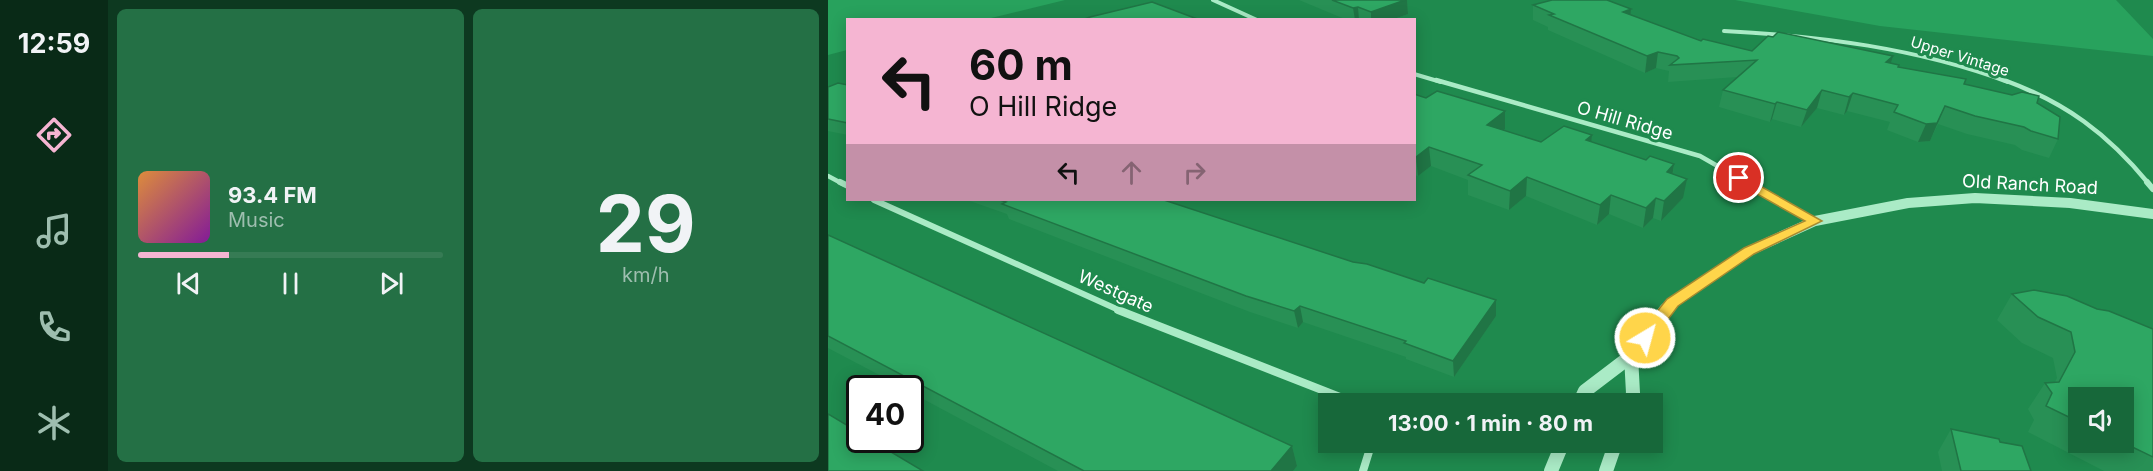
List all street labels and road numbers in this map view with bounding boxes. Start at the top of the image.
street label: Upper Vintage [1908,32,2012,80]
street label: O Hill Ridge [1575,96,1675,144]
street label: Old Ranch Road [1962,170,2098,198]
street label: Westgate [1075,265,1157,317]

